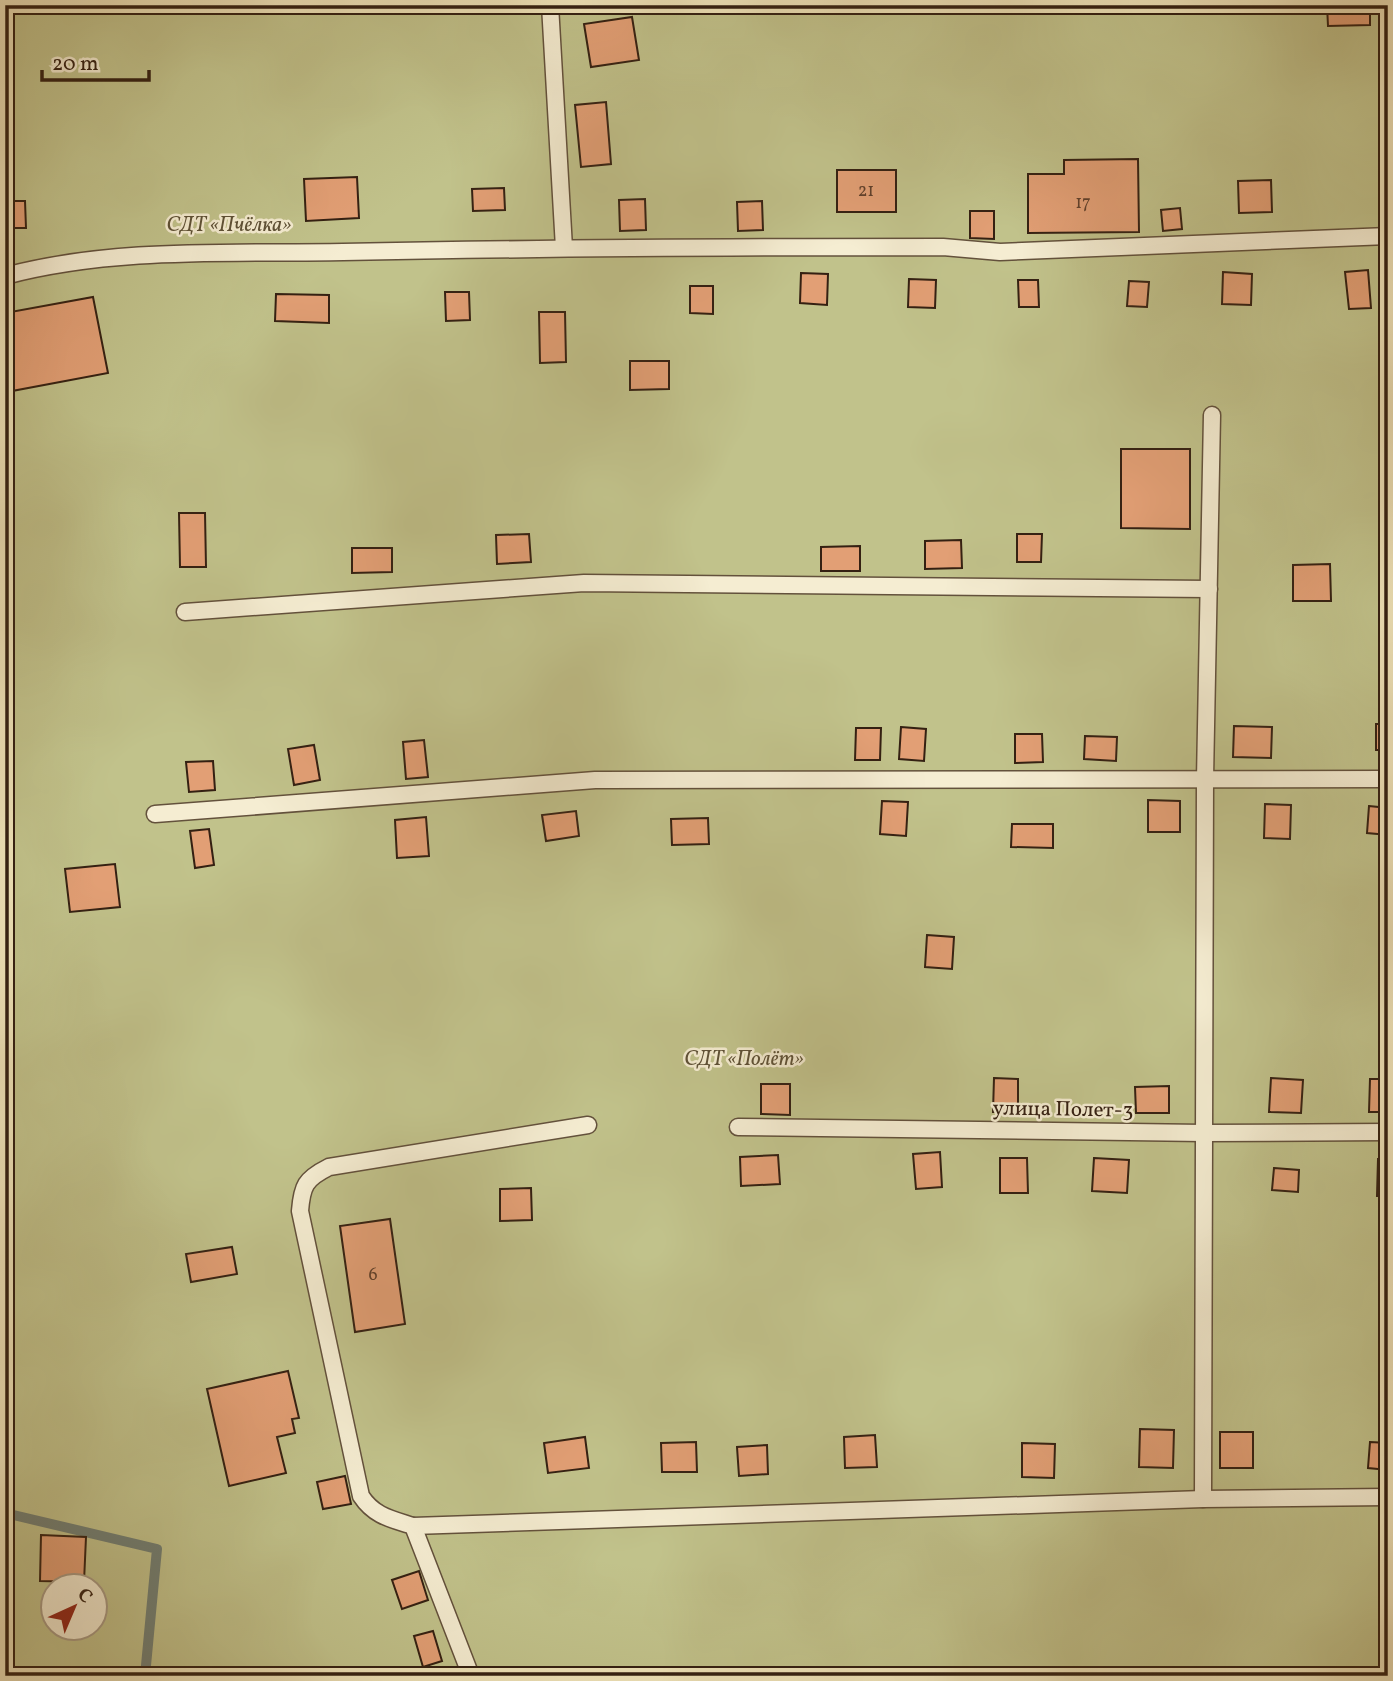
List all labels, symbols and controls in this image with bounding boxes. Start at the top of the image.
scale bar [42,38,149,82]
text: 20 m [52,50,98,79]
house number: 21 [858,179,874,204]
house number: 17 [1075,191,1091,216]
park label: СДТ «Пчёлка» [167,211,291,240]
park label: СДТ «Полёт» [684,1045,804,1074]
street label: улица Полет-3 [992,1094,1134,1126]
house number: 6 [368,1263,378,1288]
north arrow [38,1572,108,1642]
text: С [71,1583,98,1610]

